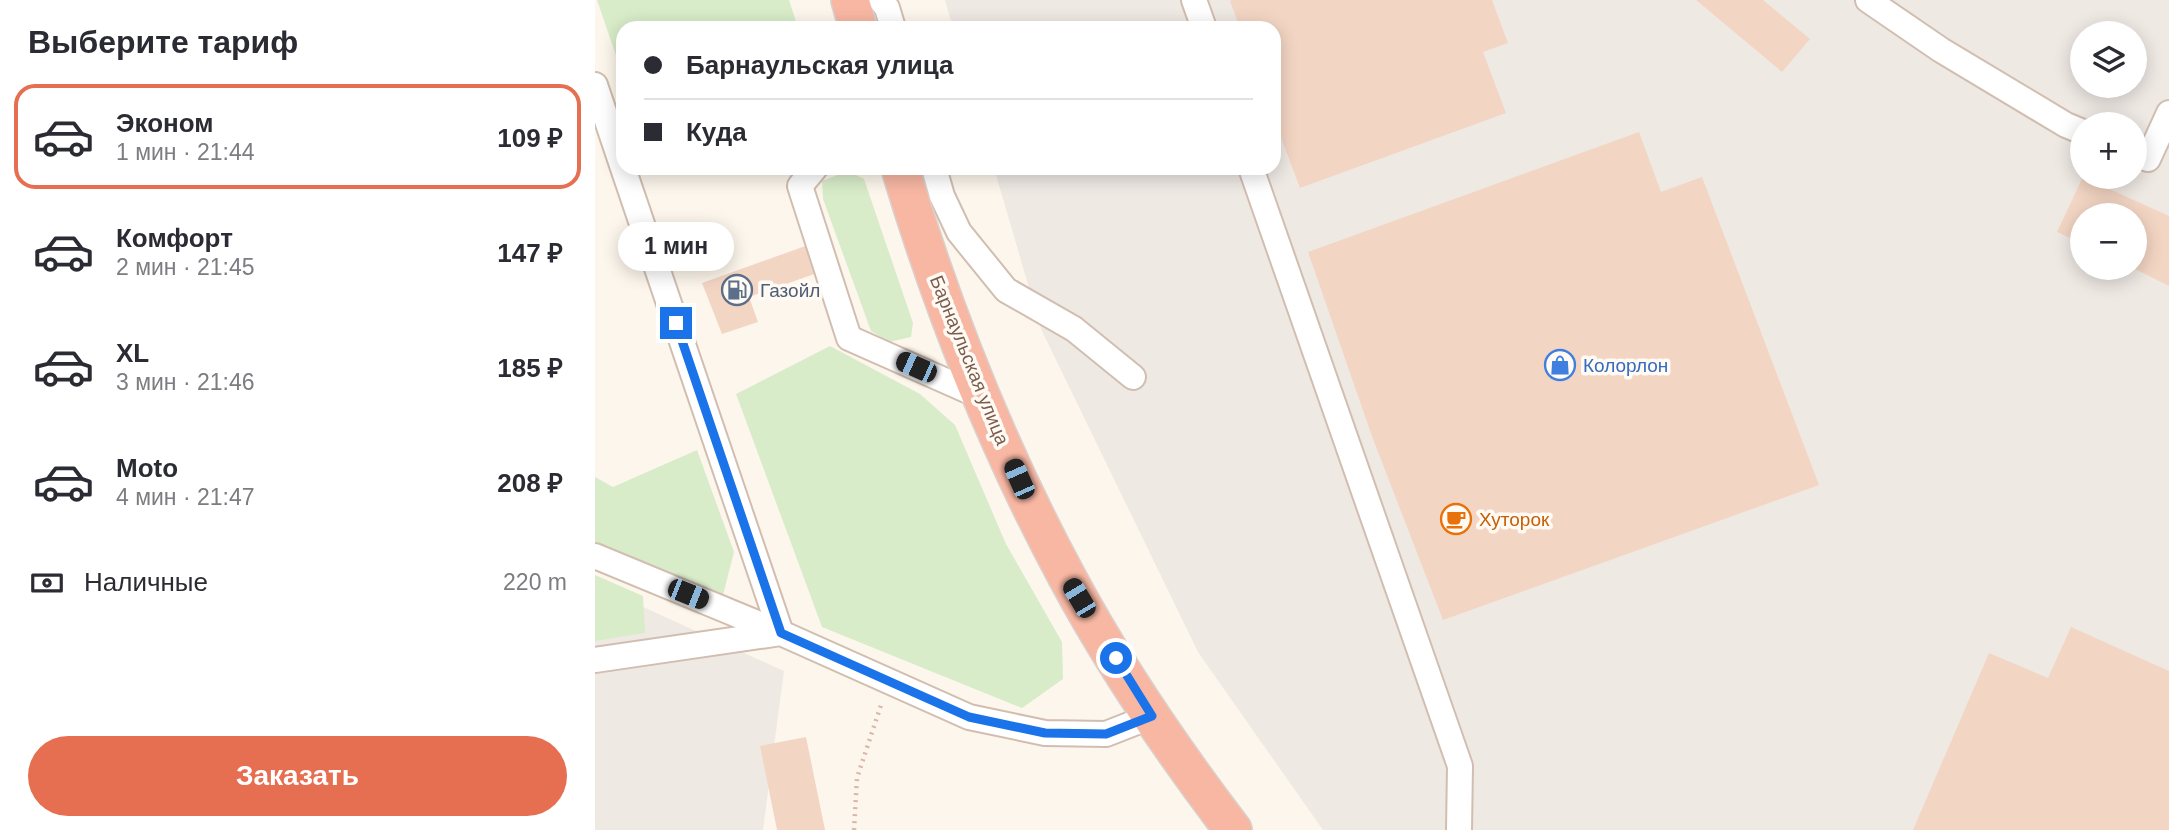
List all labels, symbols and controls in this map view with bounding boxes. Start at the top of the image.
map controls [2070,21,2147,280]
button: layers [2070,21,2147,98]
text: Выберите тариф [28,24,298,60]
text: Барнаульская улица [686,50,954,80]
icon: car [32,105,95,168]
text: Эконом [116,108,214,138]
button: + [2070,112,2147,189]
text: Куда [686,117,747,147]
text: 109 ₽ [497,123,563,153]
text: 1 мин · 21:44 [116,139,255,165]
button: − [2070,203,2147,280]
icon: car [32,220,95,283]
callout: 1 мин [618,222,734,270]
text: Комфорт [116,223,233,253]
text: 1 мин [644,233,708,259]
text: 147 ₽ [497,238,563,268]
text: 2 мин · 21:45 [116,254,255,280]
street label: Барнаульская улица [926,272,1013,448]
fuel station icon: Газойл [720,273,754,307]
place label: Газойл [760,280,820,301]
route end [660,307,692,339]
icon: car [32,335,95,398]
text: XL [116,338,149,368]
shop icon: Колорлон [1543,348,1577,382]
car [893,349,940,385]
text: 185 ₽ [497,353,563,383]
place label: Колорлон [1583,355,1668,376]
text: 3 мин · 21:46 [116,369,255,395]
icon: car [32,450,95,513]
text: Moto [116,453,178,483]
car [1001,456,1038,502]
text: 208 ₽ [497,468,563,498]
text: 4 мин · 21:47 [116,484,255,510]
cafe icon: Хуторок [1439,502,1473,536]
place label: Хуторок [1479,509,1550,530]
icon: cash [28,564,66,602]
text: Наличные [84,567,208,597]
text: 220 m [503,569,567,595]
car [1060,575,1099,621]
car [665,576,712,612]
route start [1100,642,1132,674]
button: Заказать [28,736,567,816]

